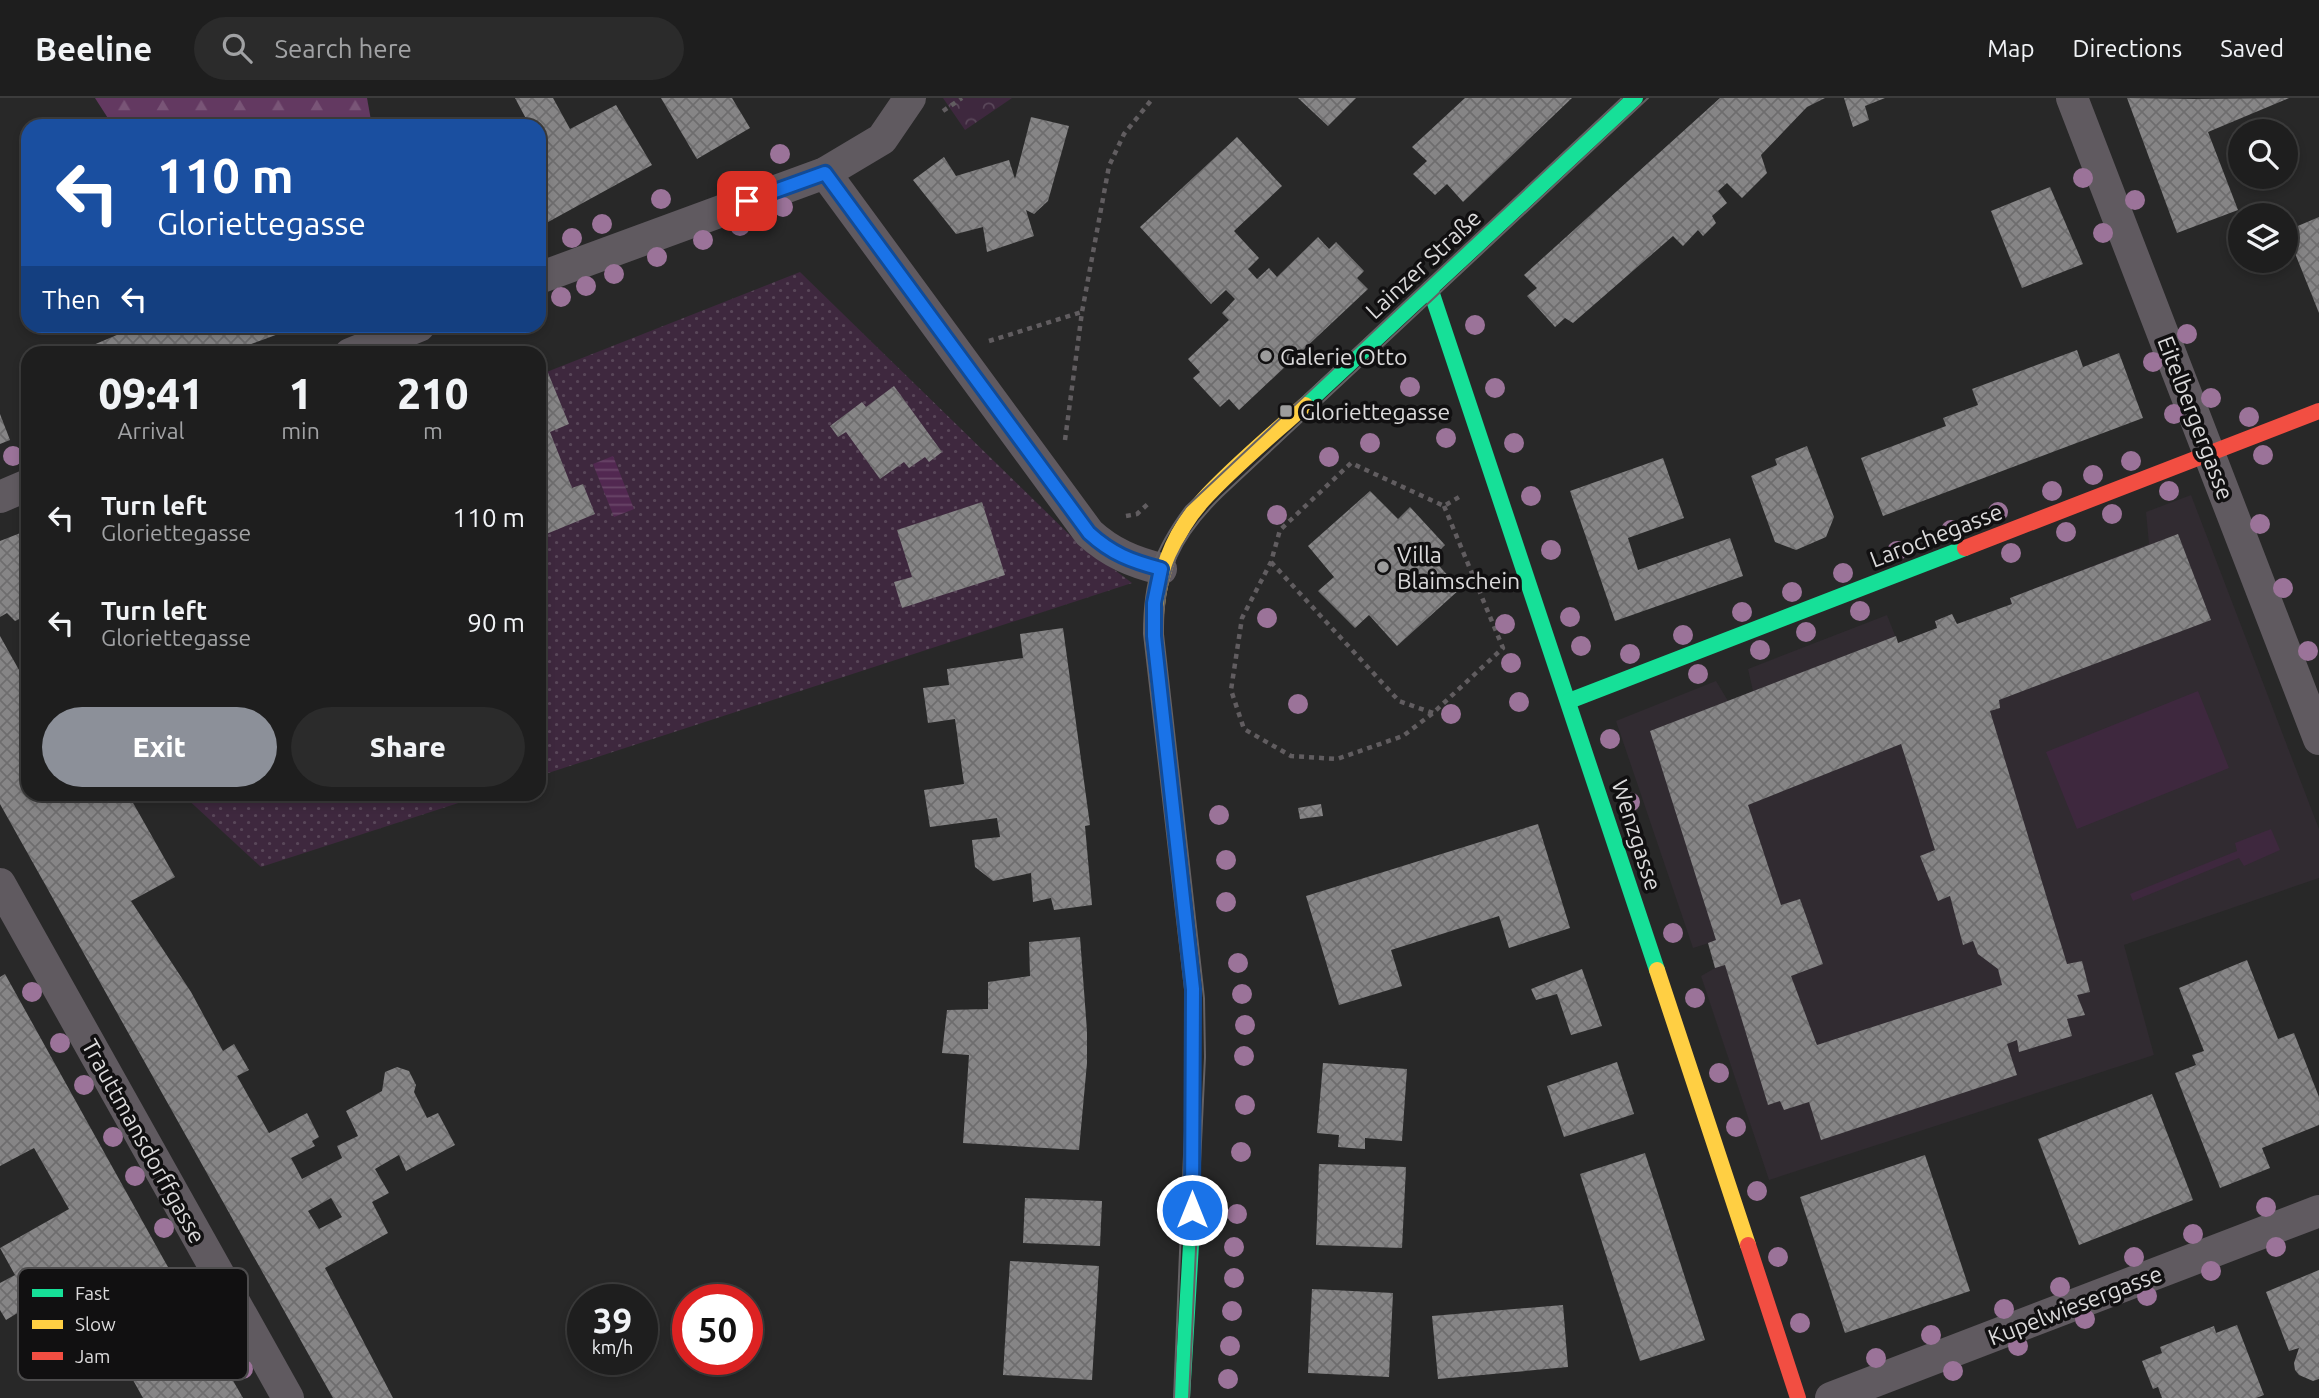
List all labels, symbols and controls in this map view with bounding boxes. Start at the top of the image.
search box [194,17,684,80]
icon: search [218,29,256,67]
text: Beeline [35,30,152,67]
text: Search here [274,34,412,63]
text: Map [1987,35,2034,62]
text: Directions [2072,35,2182,62]
text: Saved [2220,35,2284,62]
map controls [2228,119,2298,273]
button: search [2228,119,2298,189]
icon: left [42,147,133,238]
text: 110 m [157,147,294,202]
pin [717,171,777,231]
icon: arrive [728,182,766,220]
button: layers [2228,203,2298,273]
text: Gloriettegasse [157,205,366,241]
street label: Lainzer Straße [1361,205,1485,323]
icon: left [115,280,153,318]
text: Then [42,285,101,314]
street label: Eitelbergergasse [2153,333,2239,503]
place label: Galerie Otto [1280,344,1407,369]
marker: Galerie Otto [1258,348,1274,364]
text: 09:41 [99,370,204,417]
text: 1 [289,370,312,417]
text: 210 [397,370,468,417]
place label: Gloriettegasse [1300,399,1450,424]
marker: Gloriettegasse [1278,403,1294,419]
text: Arrival [118,418,185,443]
text: min [281,418,320,443]
text: m [423,418,443,443]
text: Turn left [101,491,207,520]
street label: Larochegasse [1866,498,2006,572]
icon: left [42,499,80,537]
text: 110 m [453,503,525,532]
text: Gloriettegasse [101,520,251,545]
place label: Villa Blaimschein [1397,542,1520,593]
marker: Villa Blaimschein [1375,559,1391,575]
text: Turn left [101,596,207,625]
icon: left [42,604,80,642]
text: 90 m [467,608,525,637]
text: Gloriettegasse [101,625,251,650]
button: Exit [42,707,277,787]
button: Share [291,707,525,787]
street label: Wenzgasse [1607,777,1667,893]
street label: Trauttmansdorffgasse [77,1035,211,1247]
position arrow [1155,1173,1229,1247]
street label: Kupelwiesergasse [1984,1260,2166,1350]
legend [18,1268,248,1380]
text: Fast [75,1282,110,1304]
speed limit sign: 50 [672,1284,763,1375]
text: 39 [593,1300,632,1340]
text: Slow [75,1313,116,1335]
text: km/h [592,1337,633,1357]
text: Jam [75,1345,111,1367]

